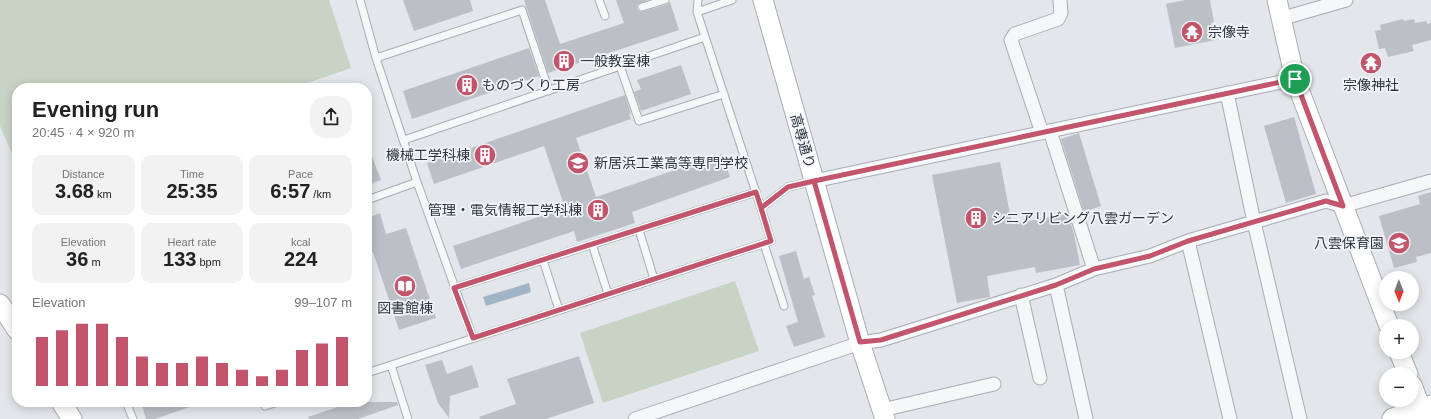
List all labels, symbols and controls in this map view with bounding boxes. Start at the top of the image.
temple icon: 宗像寺 [1179,19,1205,45]
place label: 宗像寺 [1208,24,1250,40]
building icon: 一般教室棟 [551,48,577,74]
temple icon: 宗像神社 [1358,50,1384,76]
place label: 一般教室棟 [580,53,650,69]
pin [1278,62,1312,96]
icon: arrive [1284,68,1306,90]
building icon: ものづくり工房 [454,72,480,98]
place label: ものづくり工房 [482,77,580,93]
place label: 宗像神社 [1343,77,1399,93]
button: share [310,96,352,138]
text: Evening run [32,97,159,122]
street label: 高専通り [788,112,818,170]
text: 20:45 · 4 × 920 m [32,125,134,140]
building icon: 機械工学科棟 [472,142,498,168]
place label: 機械工学科棟 [386,147,470,163]
school or university icon: 新居浜工業高等専門学校 [565,150,591,176]
place label: 新居浜工業高等専門学校 [594,155,748,171]
text: Distance [62,168,105,180]
text: Time [180,168,204,180]
text: Pace [288,168,313,180]
text: 3.68 [55,180,94,202]
text: 25:35 [166,180,218,202]
text: 6:57 [270,180,310,202]
text: km [94,188,112,200]
text: /km [310,188,331,200]
building icon: 管理・電気情報工学科棟 [585,197,611,223]
place label: 管理・電気情報工学科棟 [428,202,582,218]
building icon: シニアリビング八雲ガーデン [963,205,989,231]
place label: シニアリビング八雲ガーデン [992,210,1174,226]
school or university icon: 八雲保育園 [1386,230,1412,256]
place label: 八雲保育園 [1314,235,1384,251]
text: Elevation [61,236,106,248]
text: Heart rate [168,236,216,248]
text: kcal [291,236,310,248]
text: 36 [66,248,88,270]
text: 133 [163,248,196,270]
text: 224 [284,248,317,270]
text: m [88,256,101,268]
text: bpm [196,256,221,268]
north arrow [1379,271,1419,311]
map controls [1379,271,1419,407]
library icon: 図書館棟 [392,273,418,299]
text: Elevation [32,295,85,310]
text: 99–107 m [294,295,352,310]
place label: 図書館棟 [377,300,433,316]
button: + [1379,319,1419,359]
button: − [1379,367,1419,407]

